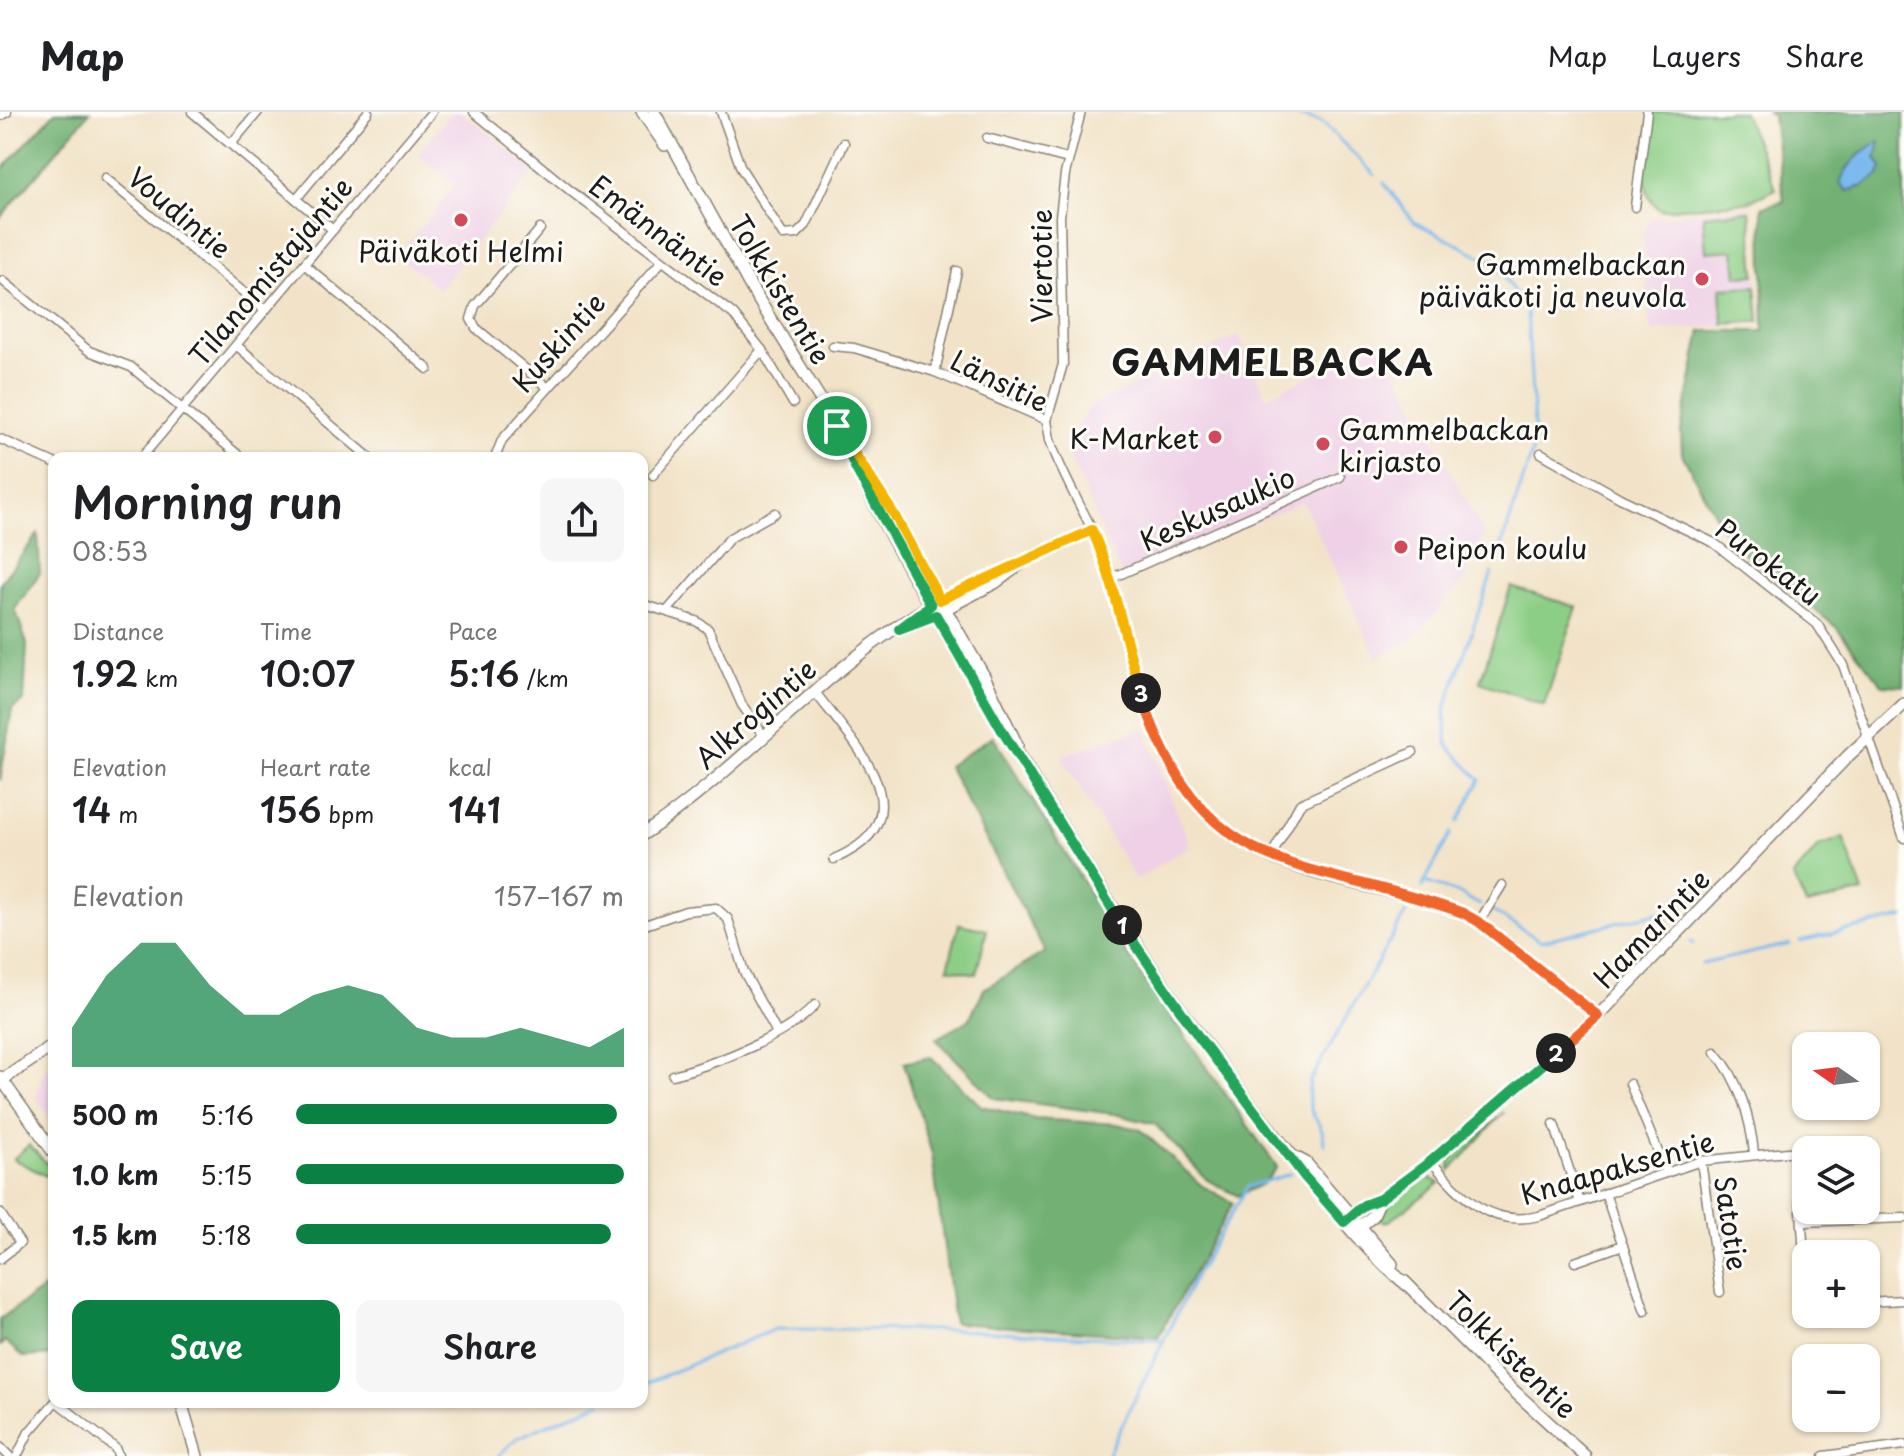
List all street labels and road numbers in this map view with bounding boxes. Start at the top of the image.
street label: Voudintie [119,156,241,268]
street label: Emännäntie [581,164,737,296]
street label: Tilanomistajantie [178,167,362,375]
street label: Tolkkistentie [719,206,843,372]
street label: Viertotie [1019,209,1062,323]
street label: Kuskintie [501,282,615,402]
street label: Länsitie [944,338,1056,422]
street label: Keskusaukio [1132,455,1302,561]
street label: Purokatu [1707,507,1831,615]
street label: Alkrogintie [685,648,825,778]
street label: Hamarintie [1583,858,1719,998]
street label: Knaapaksentie [1515,1119,1719,1215]
street label: Satotie [1704,1173,1760,1273]
street label: Tolkkistentie [1437,1280,1587,1428]

